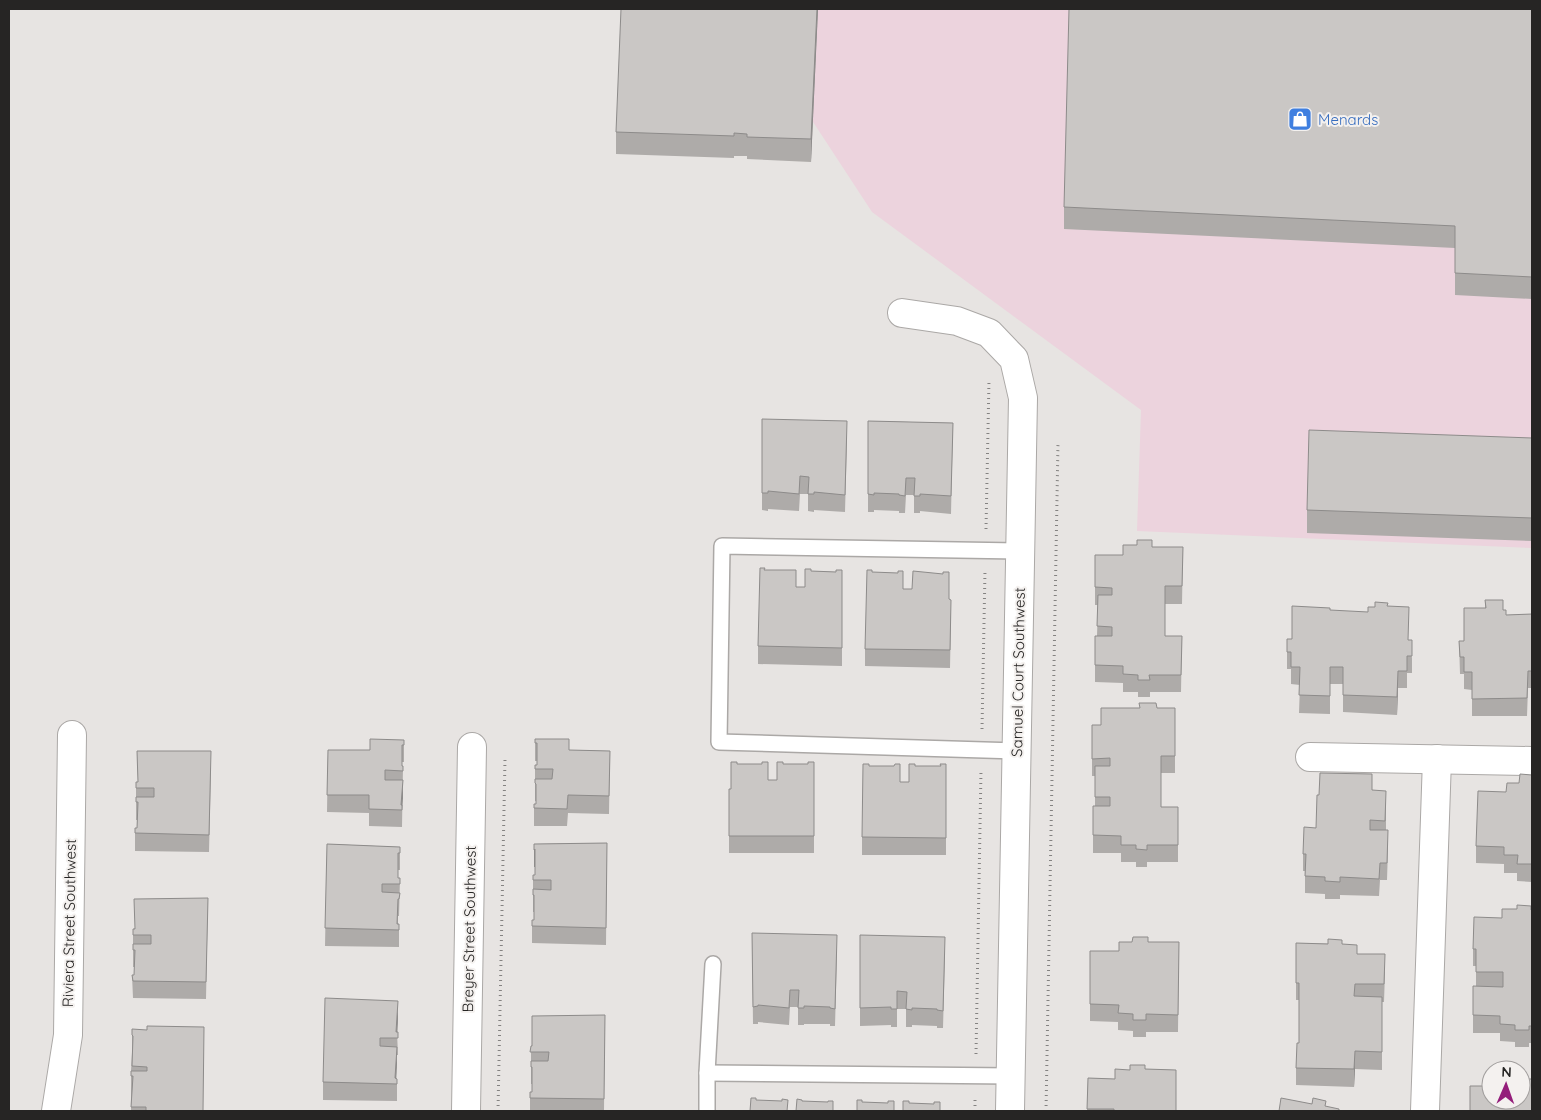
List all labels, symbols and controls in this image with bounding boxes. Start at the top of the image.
shop icon: Menards [1287,106,1313,132]
place label: Menards [1318,110,1378,129]
street label: Samuel Court Southwest [1007,587,1029,757]
street label: Riviera Street Southwest [58,839,80,1007]
street label: Breyer Street Southwest [458,845,480,1013]
north arrow [1481,1060,1531,1110]
text: N [1501,1063,1512,1081]

